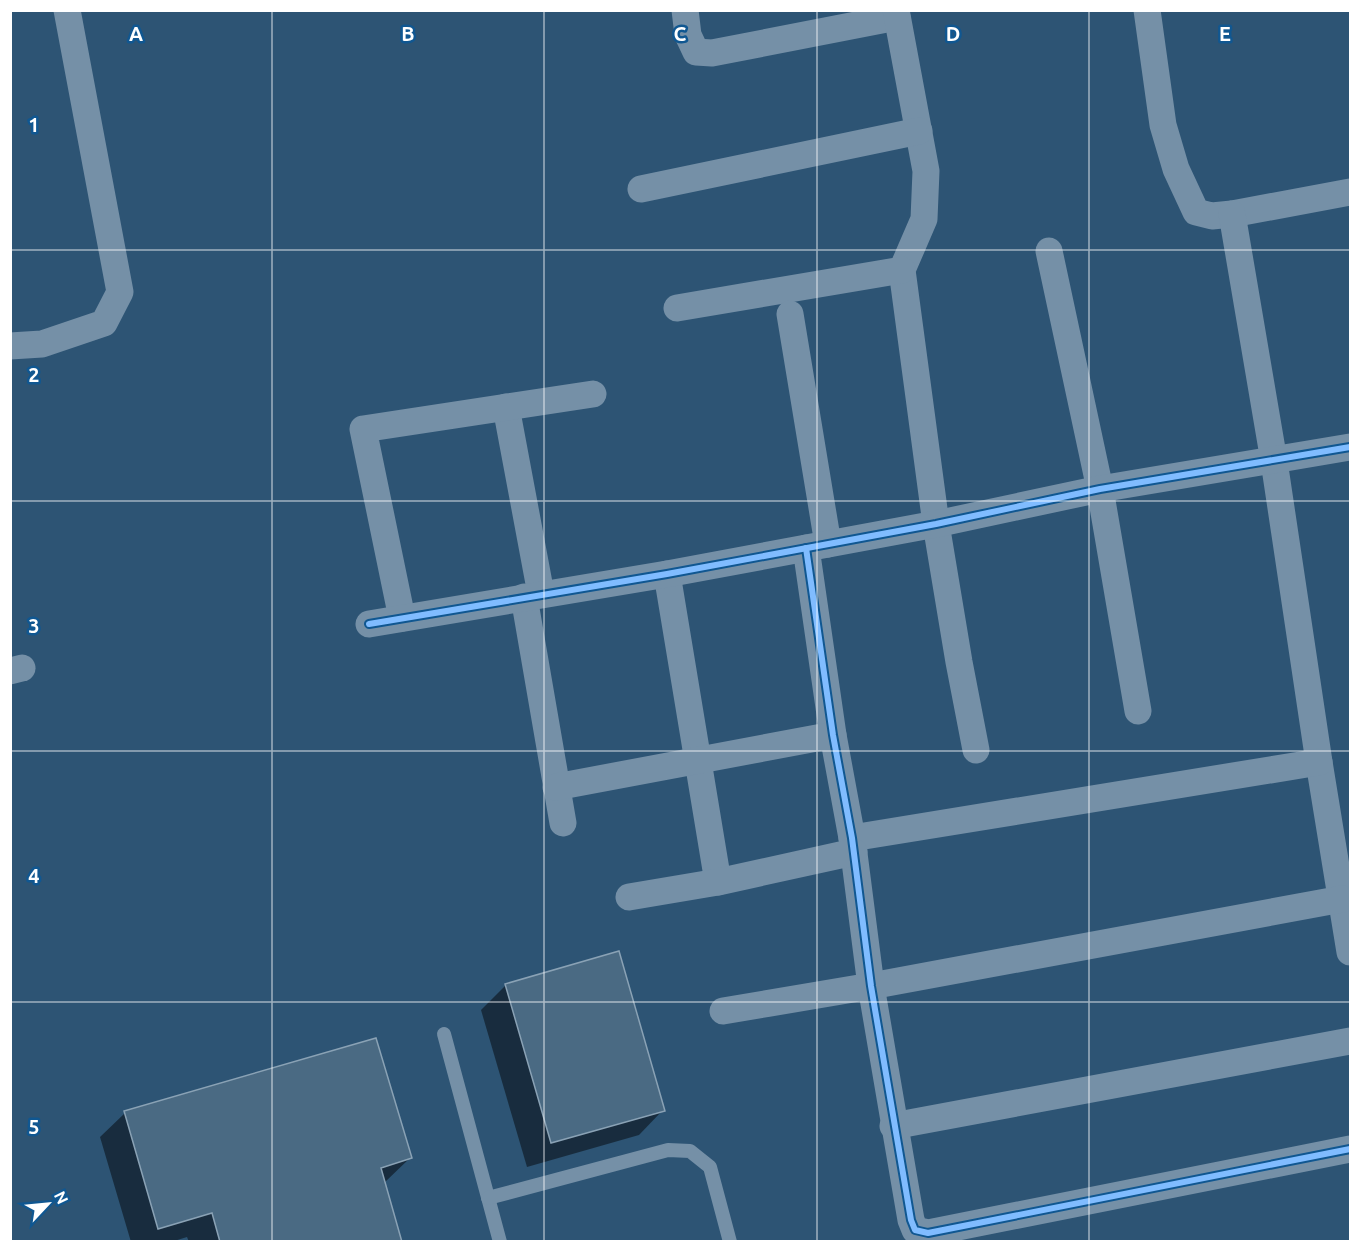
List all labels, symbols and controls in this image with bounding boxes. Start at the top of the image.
text: A [129,22,143,45]
text: B [401,22,415,45]
text: C [674,22,687,45]
text: D [946,22,960,45]
text: E [1219,22,1231,45]
text: 1 [28,113,40,136]
text: 2 [28,363,40,386]
text: 3 [28,614,40,637]
text: 4 [28,864,40,887]
text: 5 [28,1115,40,1138]
north arrow [18,1174,78,1234]
text: N [51,1188,72,1207]

